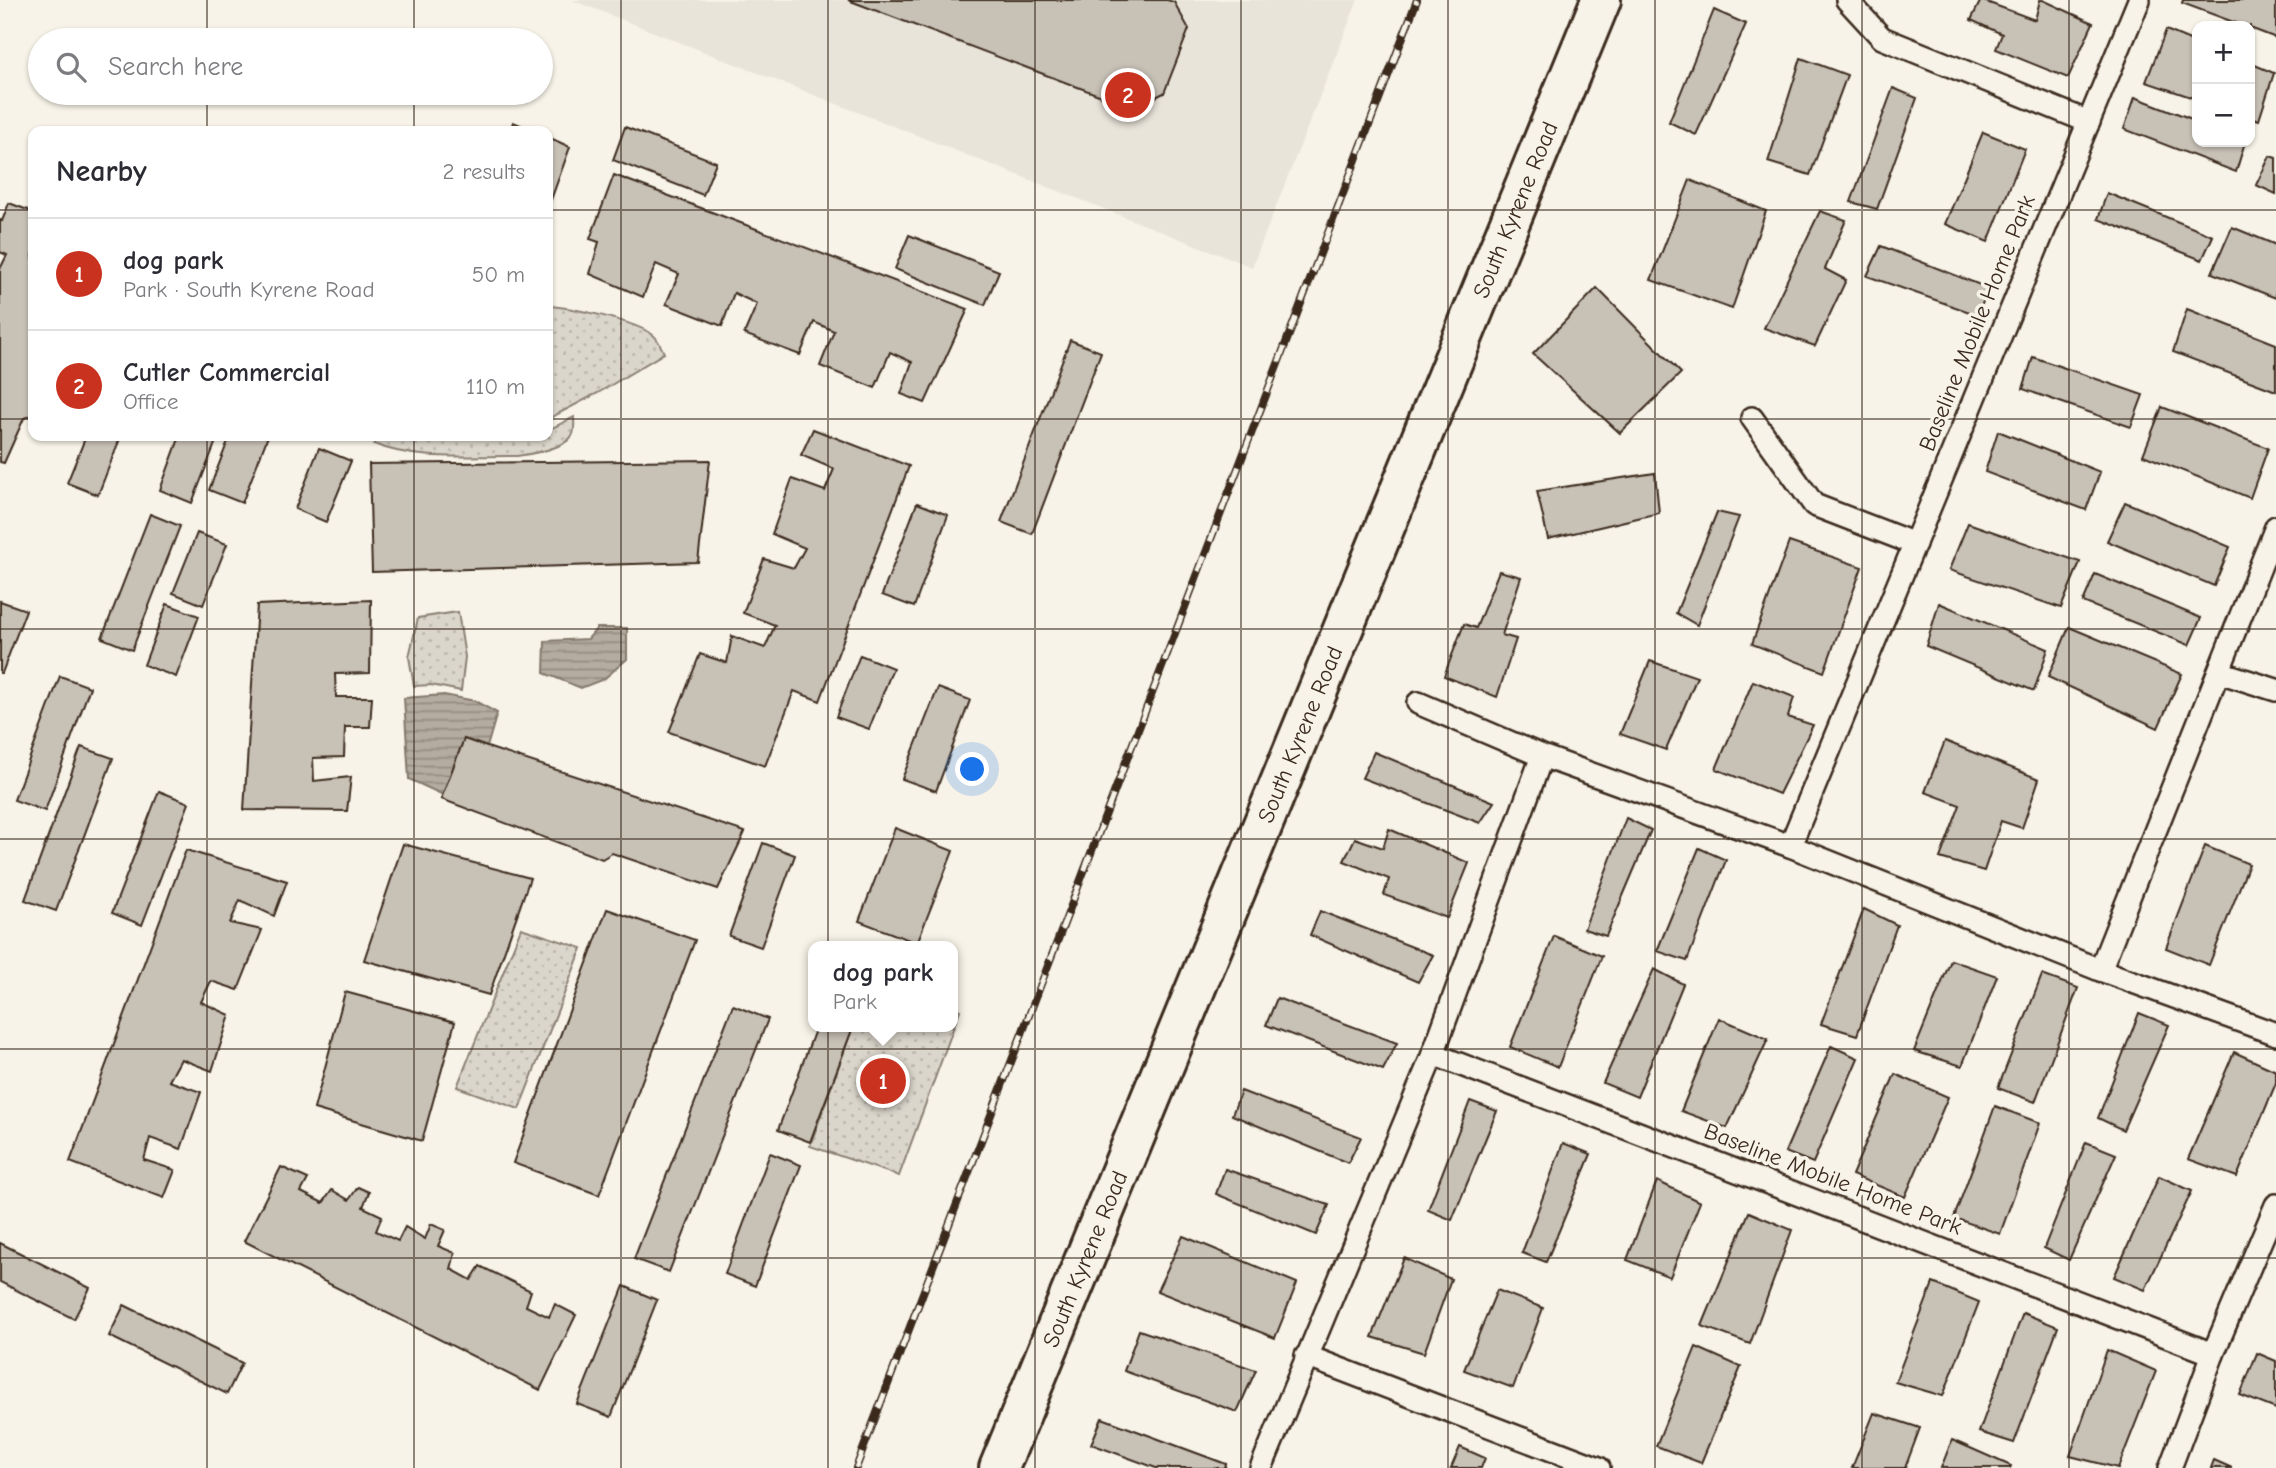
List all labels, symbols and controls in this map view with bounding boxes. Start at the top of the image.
map controls [2192,21,2255,147]
button: + [2192,21,2255,84]
search box [28,28,553,105]
icon: search [52,48,90,86]
text: Search here [108,52,243,82]
pin: 2 [1105,69,1151,121]
button: − [2192,84,2255,147]
street label: South Kyrene Road [1467,117,1563,302]
text: Nearby [56,154,147,189]
text: 2 results [443,158,525,185]
street label: Baseline Mobile Home Park [1913,191,2041,455]
text: dog park [123,246,223,276]
text: 1 [74,261,84,288]
text: 50 m [472,261,525,288]
text: Park · South Kyrene Road [123,276,375,303]
text: Cutler Commercial [123,358,330,388]
text: 2 [73,373,85,400]
text: 110 m [466,373,525,400]
text: Office [123,388,178,415]
street label: South Kyrene Road [1252,642,1348,827]
your location [955,752,989,786]
popup [808,941,958,1032]
text: dog park [833,958,933,988]
text: Park [833,988,877,1015]
pin: 1 [860,1055,906,1107]
street label: Baseline Mobile Home Park [1700,1117,1966,1241]
street label: South Kyrene Road [1037,1167,1133,1351]

